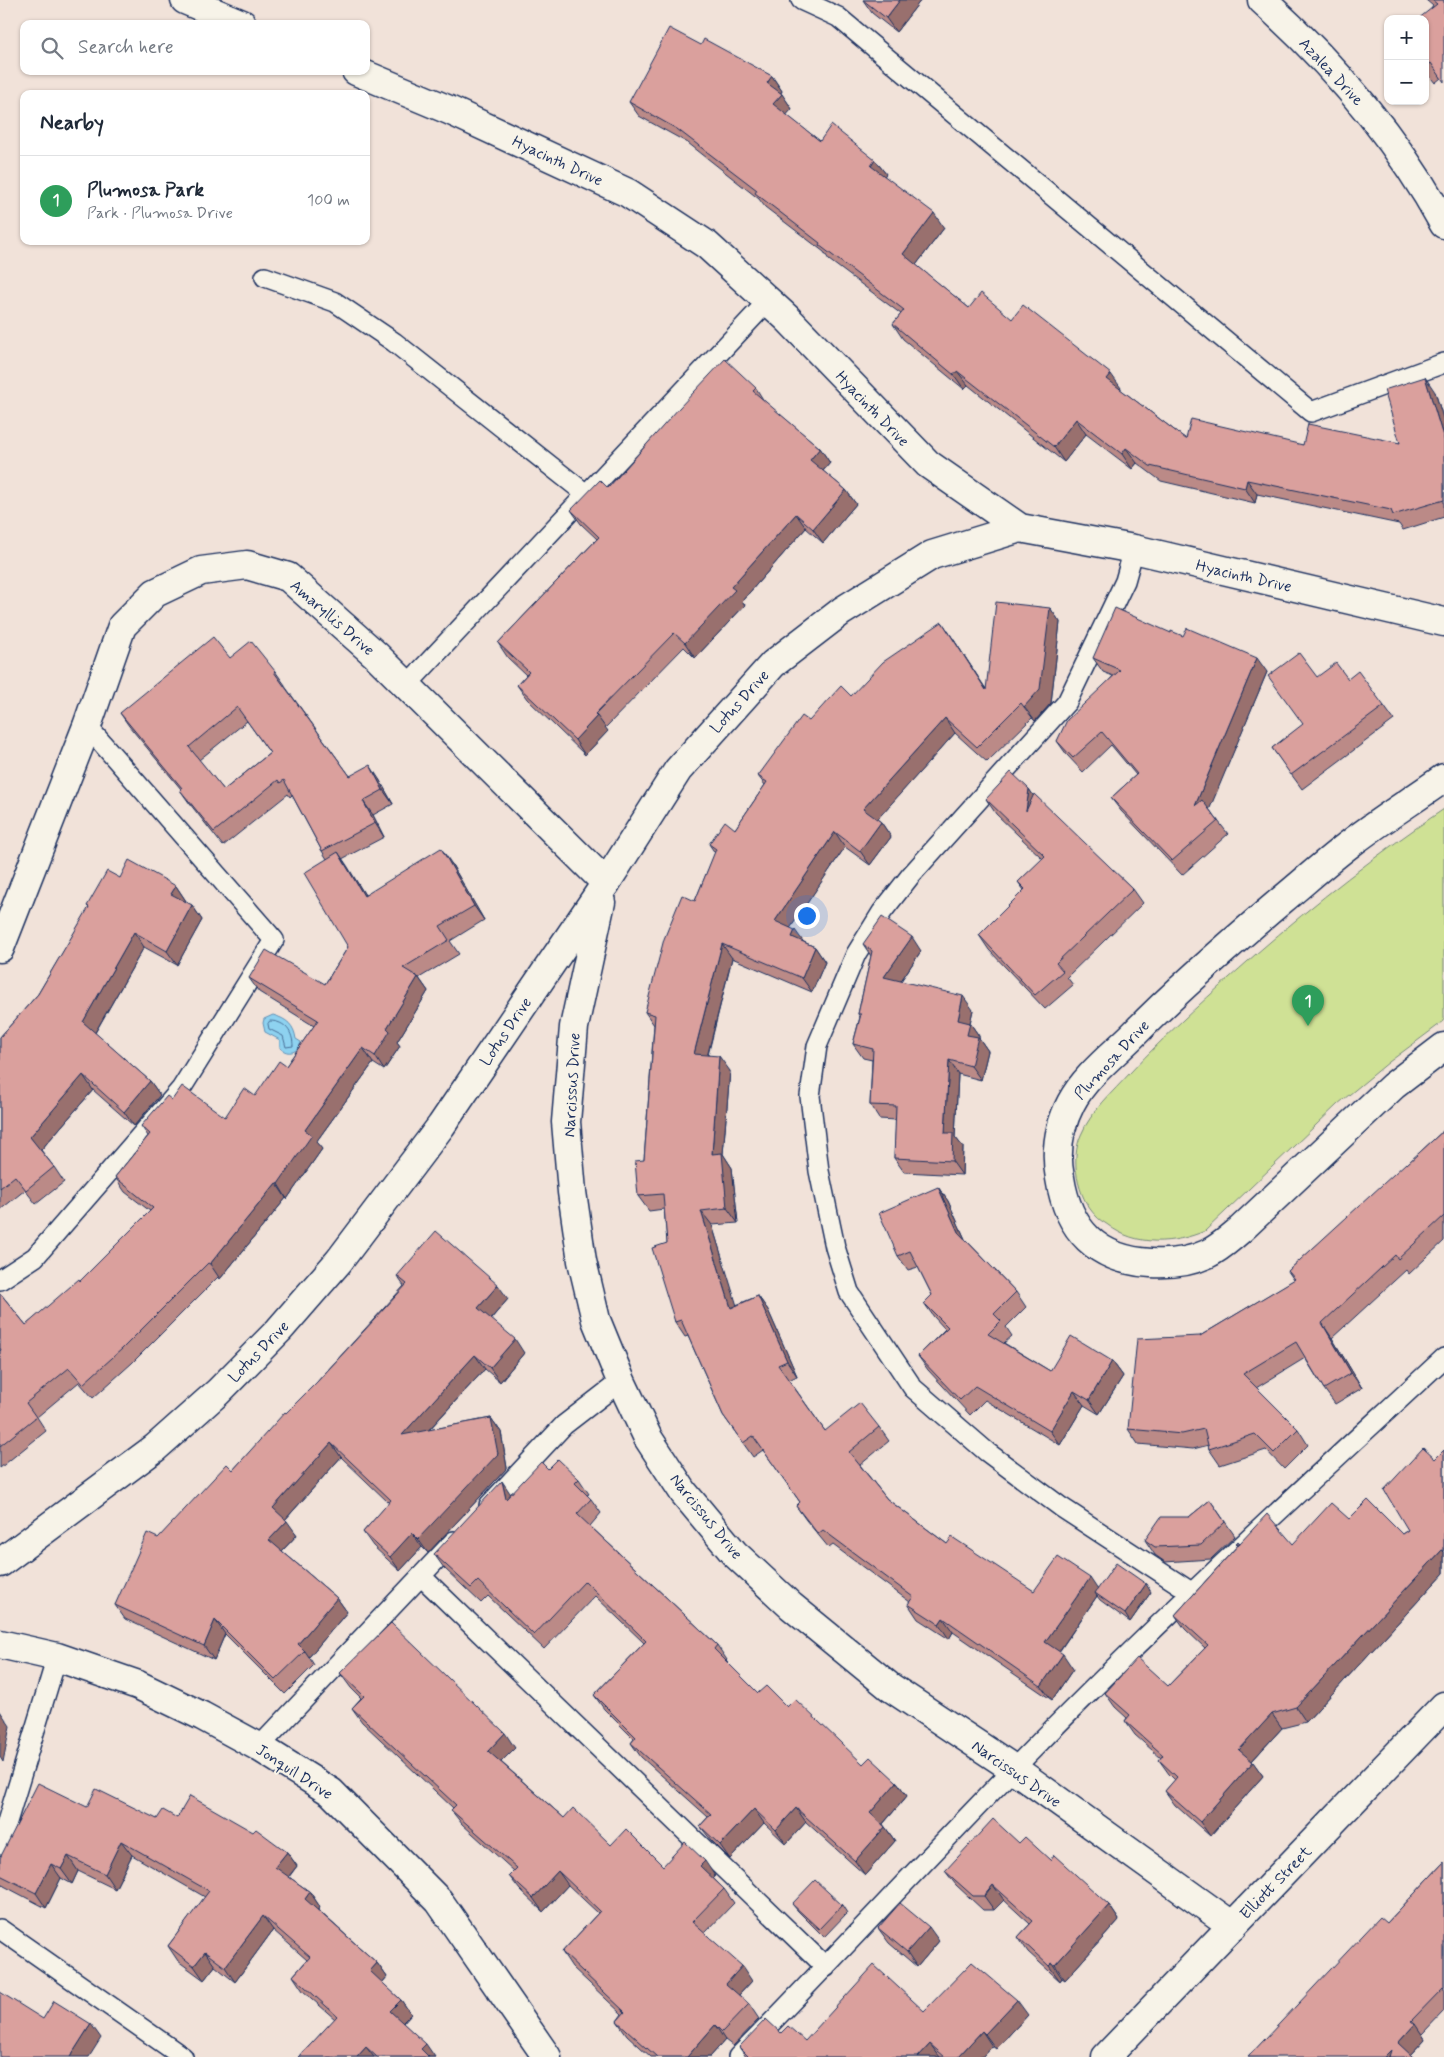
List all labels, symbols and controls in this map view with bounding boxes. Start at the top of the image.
map controls [1384,15,1429,105]
button: + [1384,15,1429,60]
search box [20,20,370,75]
street label: Azalea Drive [1294,33,1368,111]
icon: search [38,34,66,62]
text: Search here [78,35,174,60]
button: − [1384,60,1429,105]
text: Nearby [40,109,104,137]
street label: Hyacinth Drive [509,131,606,192]
text: Plumosa Park [87,178,204,203]
text: 1 [52,190,60,211]
text: 100 m [307,190,350,211]
text: Park · Plumosa Drive [87,203,233,224]
street label: Hyacinth Drive [830,367,913,452]
street label: Hyacinth Drive [1194,555,1294,598]
street label: Amaryllis Drive [285,575,379,661]
street label: Lotus Drive [706,666,774,738]
your location [794,903,820,929]
pin: 1 [1292,985,1324,1026]
street label: Lotus Drive [476,993,537,1070]
street label: Plumosa Drive [1070,1016,1154,1104]
street label: Narcissus Drive [559,1032,586,1138]
street label: Lotus Drive [224,1316,294,1388]
street label: Narcissus Drive [665,1470,747,1564]
street label: Narcissus Drive [967,1736,1065,1813]
street label: Jonquil Drive [252,1740,337,1805]
street label: Elliott Street [1236,1841,1317,1924]

